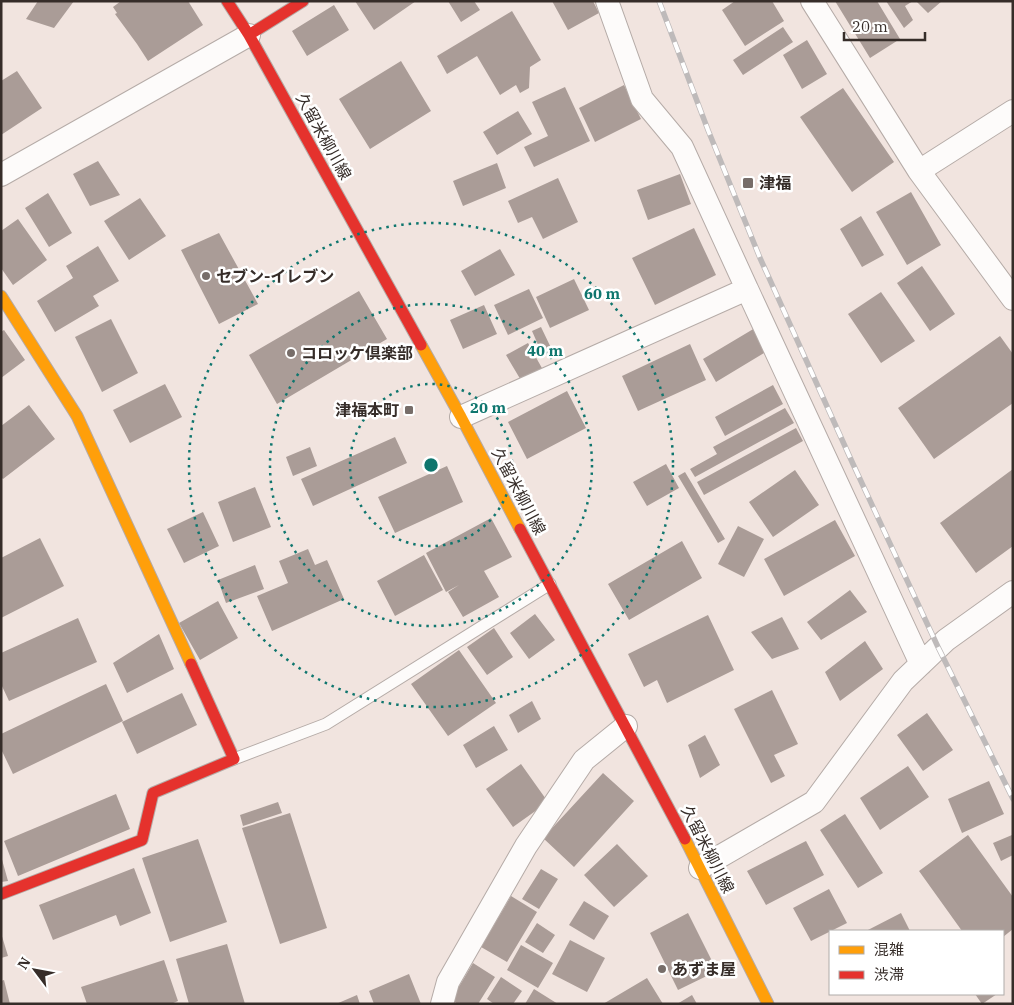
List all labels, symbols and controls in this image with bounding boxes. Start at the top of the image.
scale bar [844,10,925,42]
text: 20 m [852,17,888,36]
street label: 久留米柳川線 [292,89,356,183]
place label: 津福 [759,173,791,193]
marker: 津福 [741,176,755,190]
place label: セブン-イレブン [216,266,334,286]
marker: セブン-イレブン [200,270,212,282]
text: 60 m [584,284,620,303]
text: 40 m [527,341,563,360]
place label: コロッケ倶楽部 [301,343,413,363]
marker: コロッケ倶楽部 [285,347,297,359]
text: 20 m [470,398,506,417]
place label: 津福本町 [335,400,399,420]
marker: 津福本町 [403,404,415,416]
street label: 久留米柳川線 [488,444,550,538]
centre of rings [422,456,440,474]
street label: 久留米柳川線 [677,802,739,896]
legend [829,930,1004,995]
text: 混雑 [874,940,904,959]
north arrow [10,945,60,995]
text: N [13,954,35,973]
place label: あずま屋 [672,959,736,979]
marker: あずま屋 [656,963,668,975]
text: 渋滞 [874,965,904,984]

